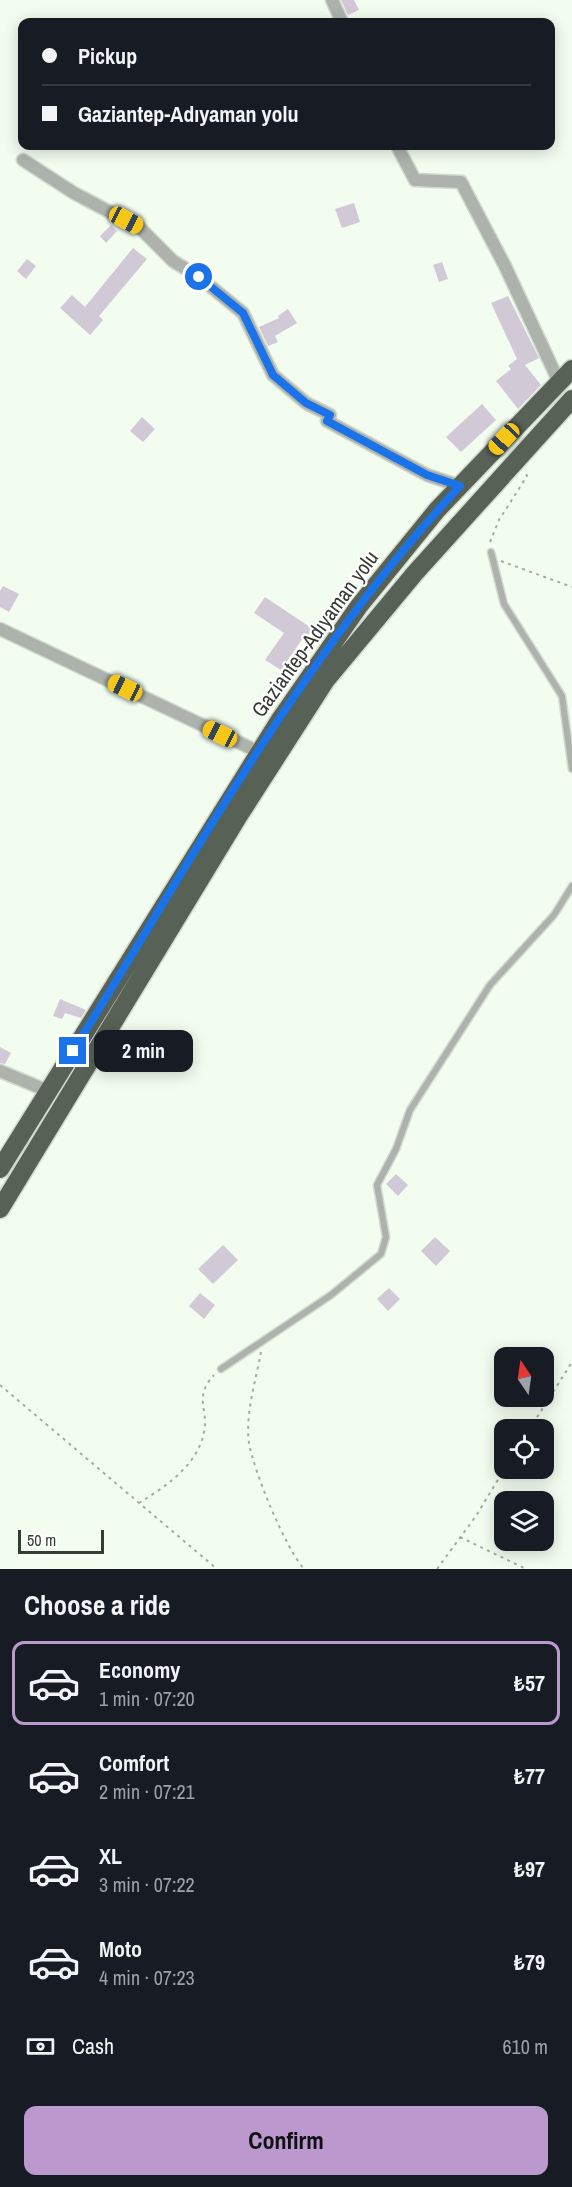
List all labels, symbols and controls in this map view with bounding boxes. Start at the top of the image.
text: Pickup [78,41,137,71]
text: Gaziantep-Adıyaman yolu [78,99,299,129]
car [106,204,146,236]
route start [185,263,212,290]
car [485,420,523,458]
street label: Gaziantep-Adıyaman yolu [244,545,385,723]
car [105,672,145,704]
car [200,718,240,750]
callout: 2 min [94,1030,193,1072]
route end [59,1037,86,1064]
text: 2 min [122,1037,165,1064]
north arrow [494,1347,554,1407]
map controls [494,1347,554,1551]
button: locate [494,1419,554,1479]
button: layers [494,1491,554,1551]
scale bar [18,1527,104,1554]
text: 50 m [27,1529,56,1551]
text: Choose a ride [24,1587,170,1623]
text: Economy [99,1655,180,1685]
icon: car [27,1656,81,1710]
text: ₺57 [514,1668,545,1698]
text: 1 min · 07:20 [99,1685,195,1712]
text: Comfort [99,1748,169,1778]
icon: car [27,1749,81,1803]
text: ₺77 [514,1761,545,1791]
text: 2 min · 07:21 [99,1778,195,1805]
text: XL [99,1841,122,1871]
icon: car [27,1842,81,1896]
text: ₺97 [514,1854,545,1884]
text: 3 min · 07:22 [99,1871,195,1898]
text: Moto [99,1934,142,1964]
icon: car [27,1935,81,1989]
text: ₺79 [514,1947,545,1977]
text: 4 min · 07:23 [99,1964,195,1991]
icon: cash [24,2030,57,2063]
text: Cash [72,2031,114,2061]
text: 610 m [502,2033,548,2060]
button: Confirm [24,2106,548,2175]

